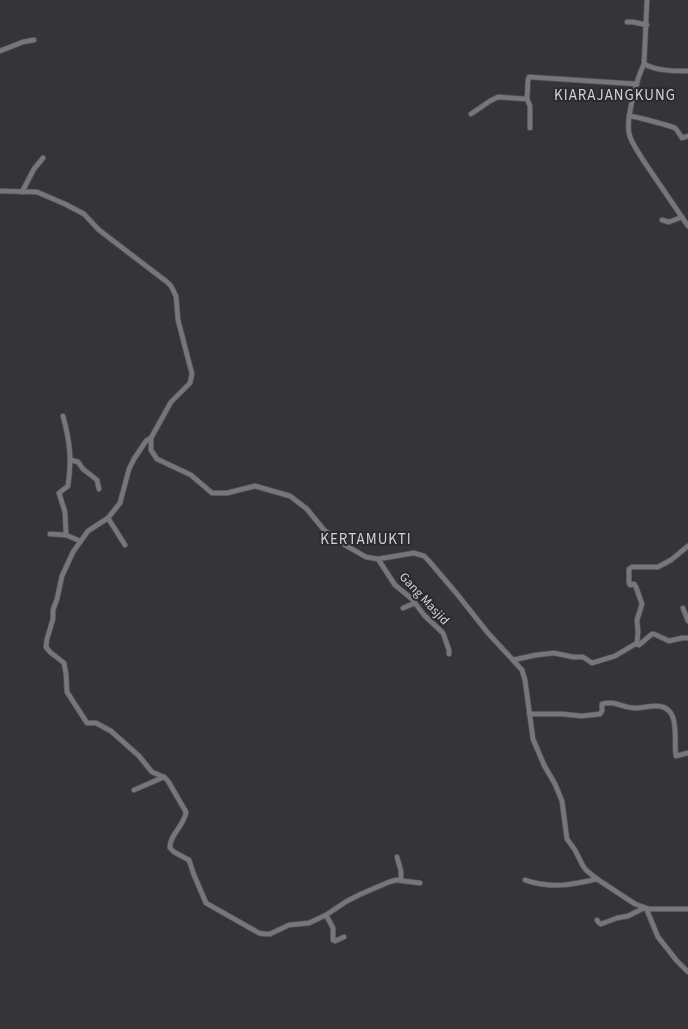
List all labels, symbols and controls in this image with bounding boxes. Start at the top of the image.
district label: KIARAJANGKUNG [554,85,676,106]
district label: KERTAMUKTI [320,529,412,550]
street label: Gang Masjid [395,568,453,629]

